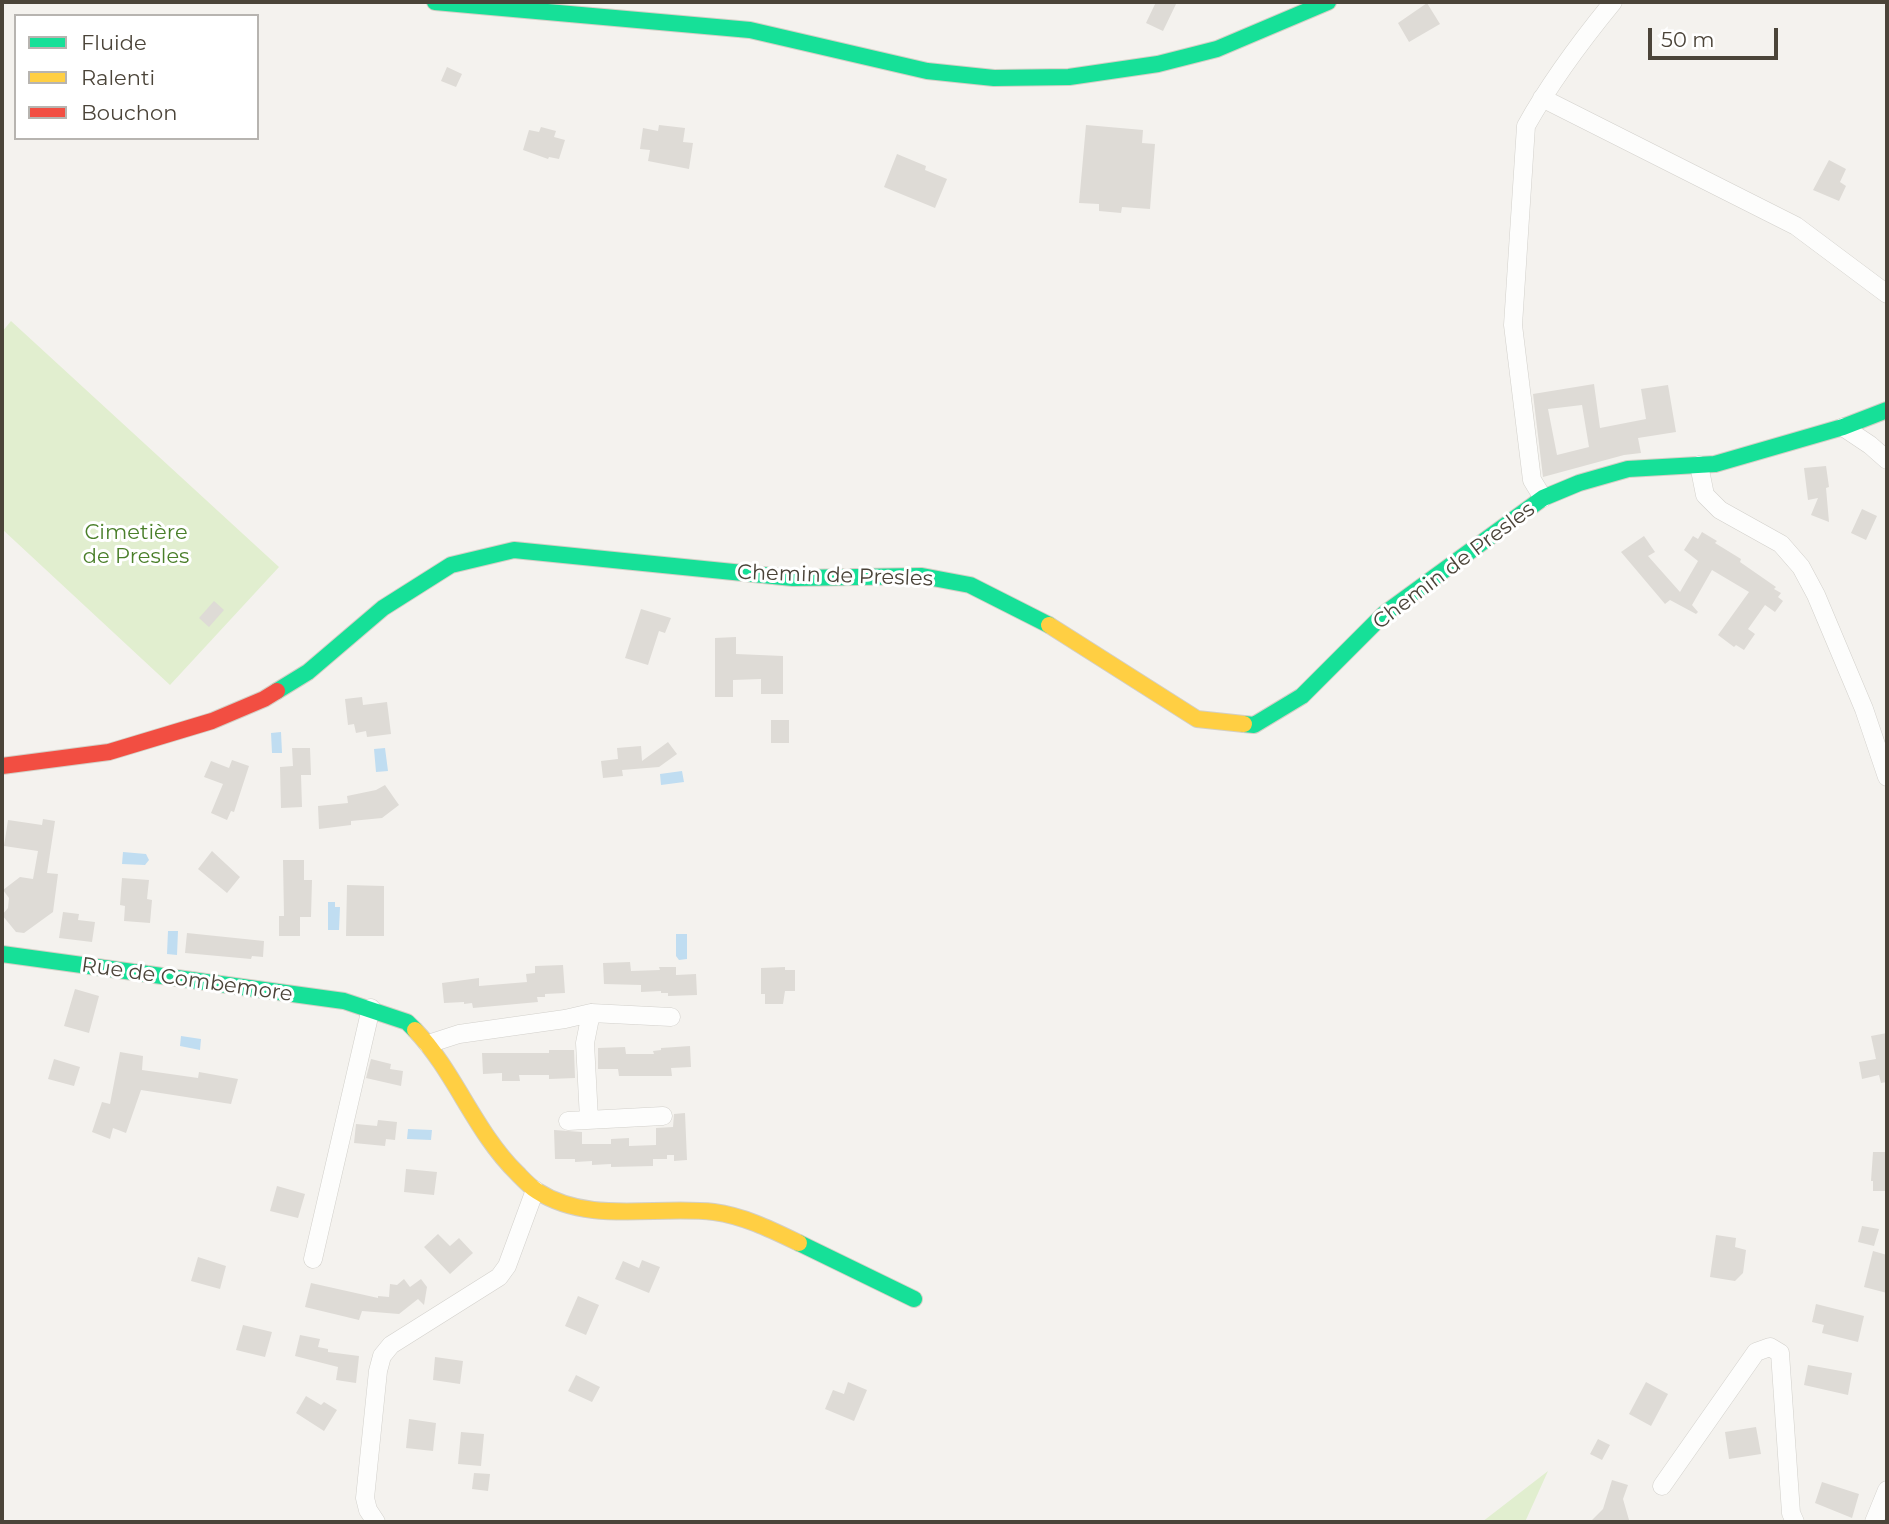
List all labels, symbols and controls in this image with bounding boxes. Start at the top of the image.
legend [14,14,259,140]
scale bar [1651,14,1780,58]
text: 50 m [1661,27,1715,52]
text: Fluide [81,30,147,55]
text: Ralenti [81,65,155,90]
text: Bouchon [81,100,177,125]
street label: Chemin de Presles [1368,497,1540,635]
park label: Cimetière de Presles [83,520,189,570]
street label: Chemin de Presles [737,560,933,592]
street label: Rue de Combemore [80,953,294,1007]

